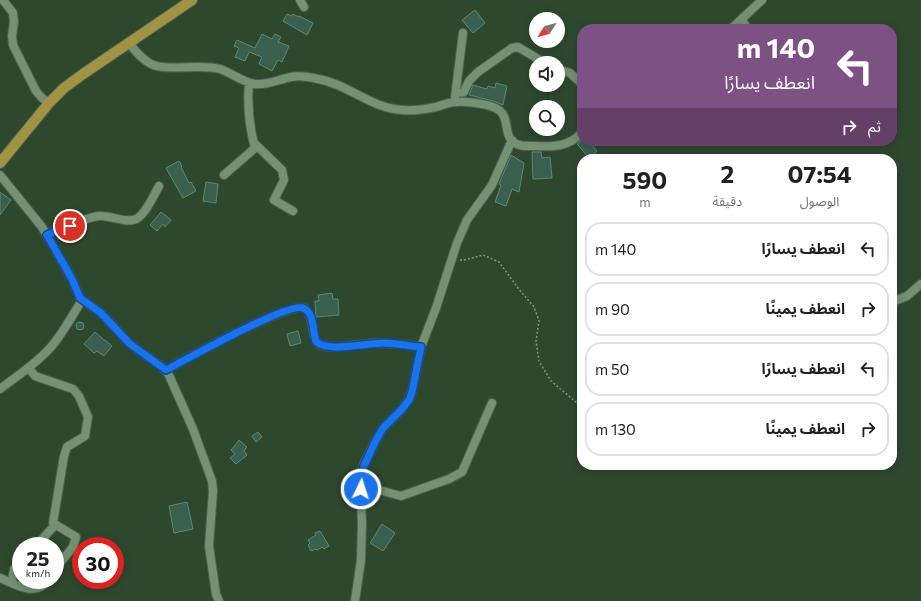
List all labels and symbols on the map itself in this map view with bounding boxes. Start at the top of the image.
north arrow [529,12,565,48]
pin [53,209,87,243]
position arrow [340,468,382,510]
speed limit sign: 30 [72,537,124,589]

